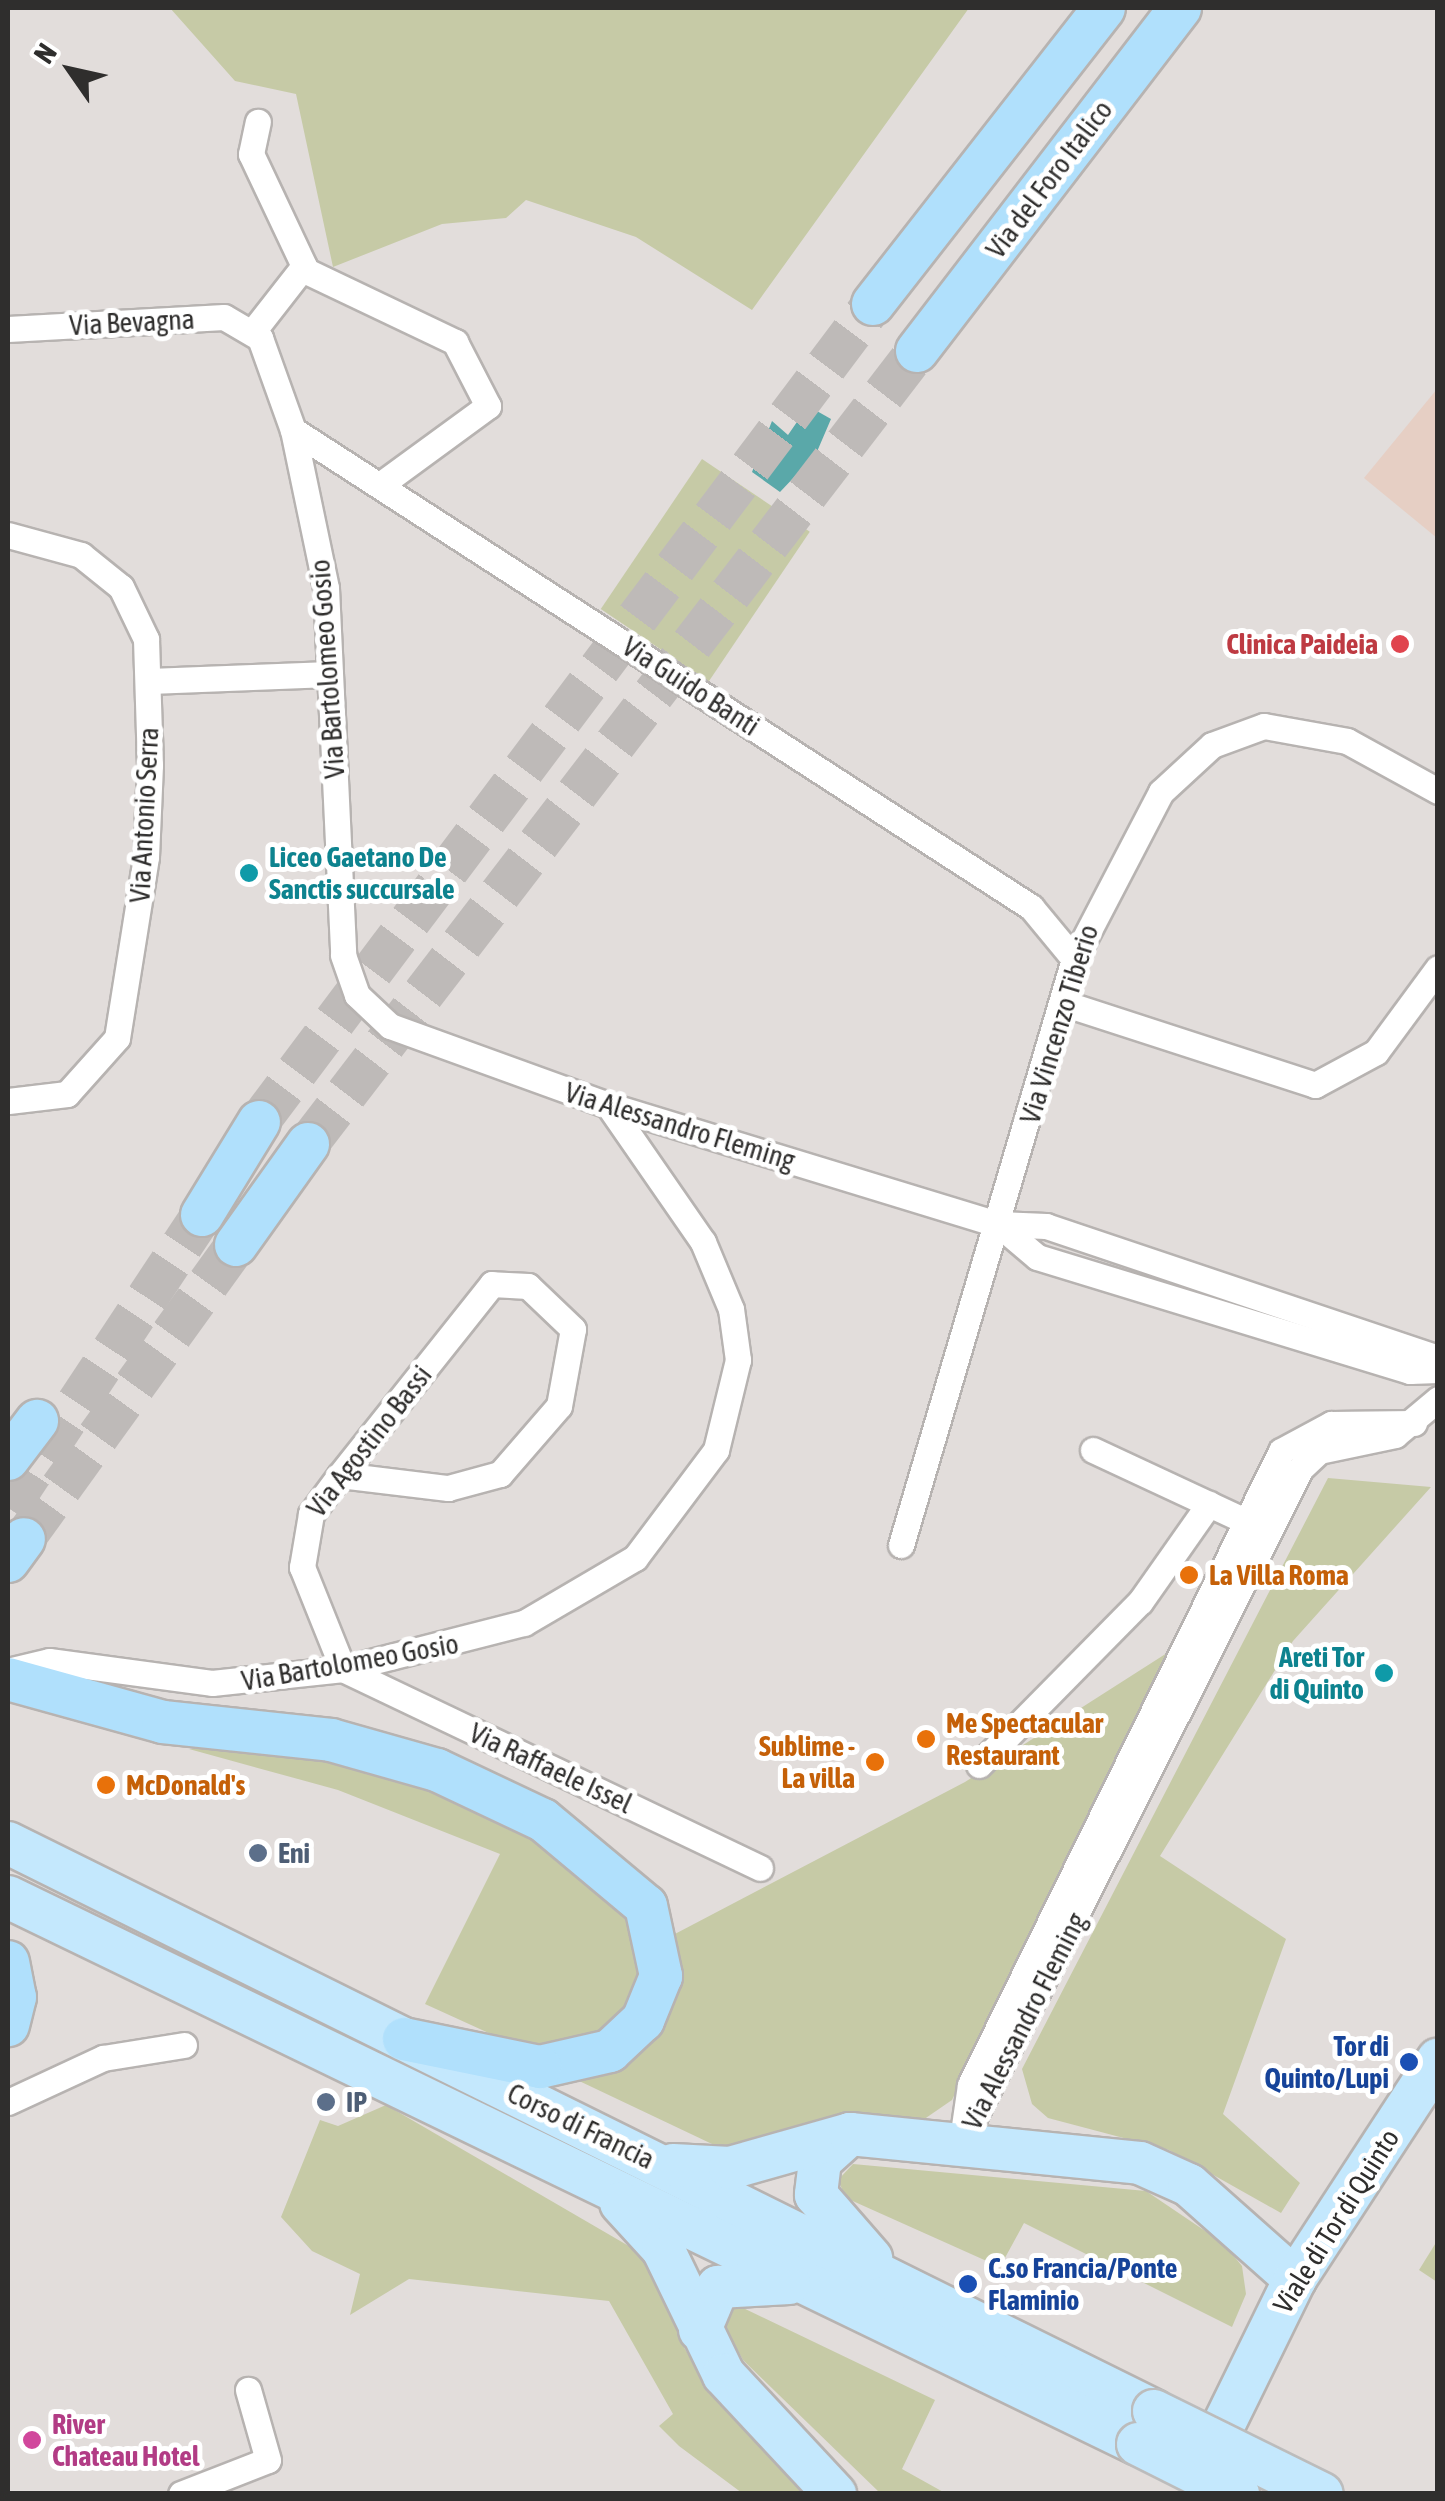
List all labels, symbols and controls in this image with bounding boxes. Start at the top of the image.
north arrow [20,20,120,120]
text: N [27,37,63,69]
street label: Via del Foro Italico [979,93,1119,265]
street label: Via Bevagna [68,302,196,342]
street label: Via Bartolomeo Gosio [303,558,351,780]
place label: Clinica Paideia [1226,627,1378,661]
street label: Via Guido Banti [616,629,766,743]
marker: Clinica Paideia [1387,631,1413,657]
street label: Via Antonio Serra [123,726,165,904]
place label: Liceo Gaetano De Sanctis succursale [269,840,455,906]
marker: Liceo Gaetano De Sanctis succursale [238,862,260,884]
street label: Via Vincenzo Tiberio [1013,920,1105,1128]
street label: Via Alessandro Fleming [561,1075,799,1177]
street label: Via Agostino Bassi [299,1359,439,1523]
place label: La Villa Roma [1209,1558,1349,1592]
marker: La Villa Roma [1178,1564,1200,1586]
street label: Via Bartolomeo Gosio [239,1626,461,1698]
place label: Areti Tor di Quinto [1270,1640,1364,1706]
marker: Areti Tor di Quinto [1373,1662,1395,1684]
place label: Me Spectacular Restaurant [946,1706,1103,1772]
street label: Via Raffaele Issel [464,1716,638,1820]
marker: Me Spectacular Restaurant [915,1728,937,1750]
place label: Sublime - La villa [759,1729,855,1795]
marker: Sublime - La villa [864,1751,886,1773]
place label: McDonald's [126,1768,245,1802]
marker: McDonald's [95,1774,117,1796]
place label: Eni [278,1836,310,1870]
marker: Eni [247,1842,269,1864]
street label: Via Alessandro Fleming [955,1907,1093,2135]
place label: Tor di Quinto/Lupi [1265,2029,1389,2095]
marker: Tor di Quinto/Lupi [1398,2051,1420,2073]
street label: Corso di Francia [502,2076,660,2176]
place label: IP [346,2085,367,2119]
marker: IP [315,2091,337,2113]
street label: Viale di Tor di Quinto [1266,2123,1406,2319]
place label: C.so Francia/Ponte Flaminio [988,2251,1177,2317]
marker: C.so Francia/Ponte Flaminio [957,2273,979,2295]
place label: River Chateau Hotel [52,2407,199,2473]
marker: River Chateau Hotel [21,2429,43,2451]

